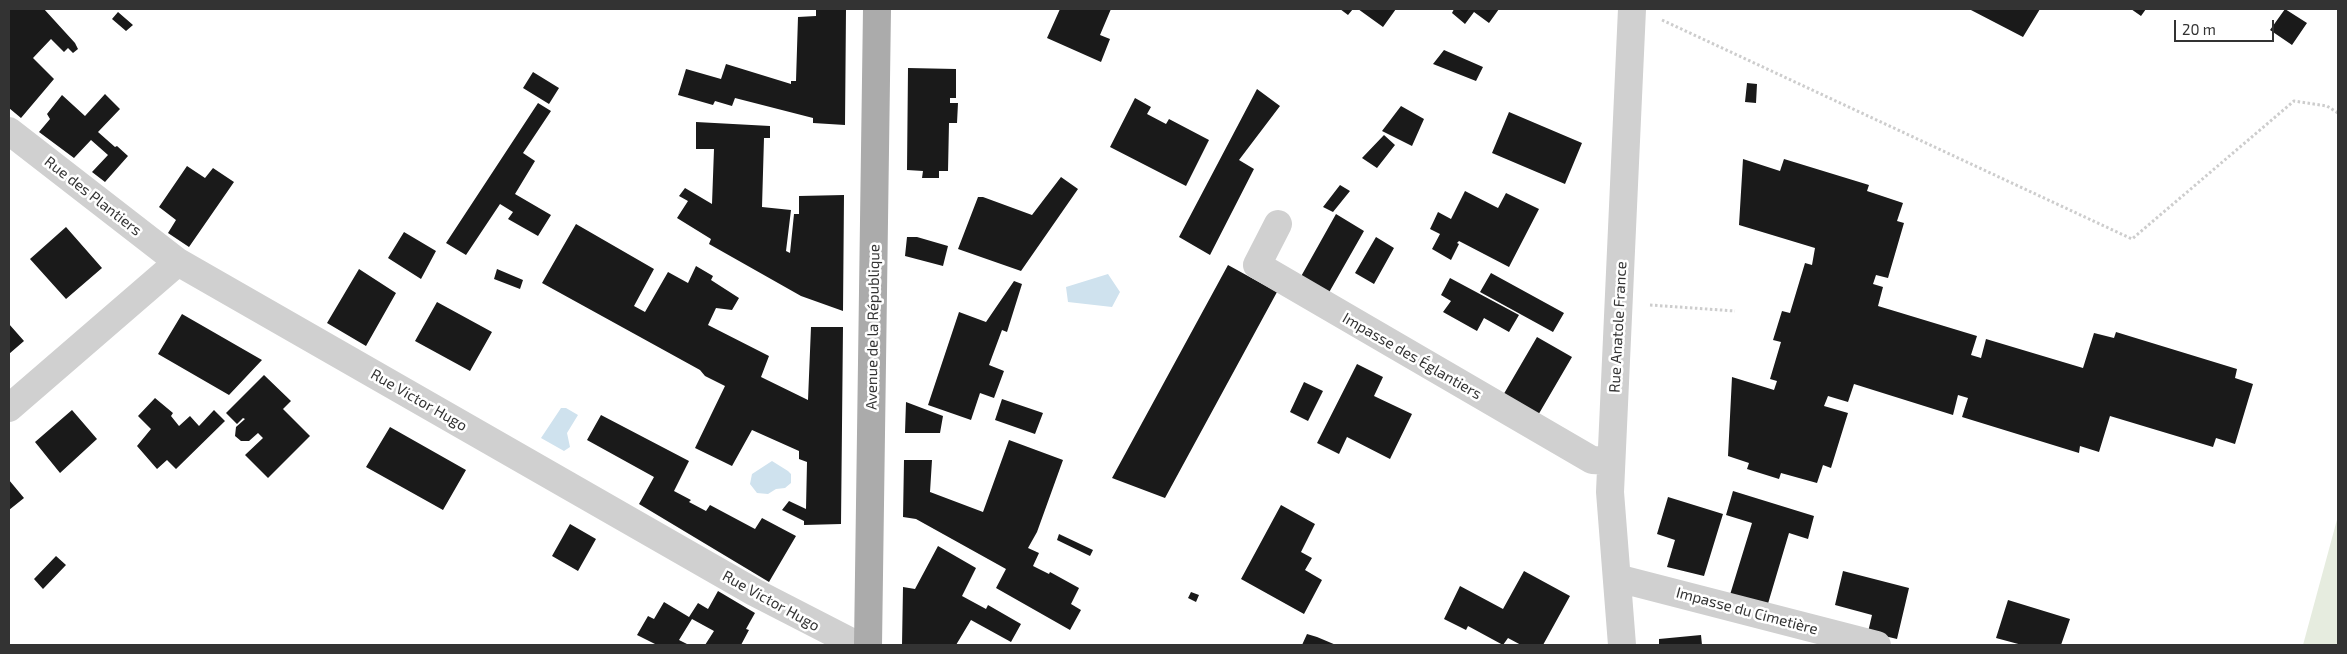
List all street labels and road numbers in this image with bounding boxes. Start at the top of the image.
street label: Rue des Plantiers [41,153,145,239]
street label: Avenue de la République [863,244,883,410]
street label: Rue Anatole France [1606,261,1630,393]
street label: Impasse des Églantiers [1339,309,1485,403]
street label: Rue Victor Hugo [368,365,470,435]
street label: Rue Victor Hugo [719,567,823,635]
street label: Impasse du Cimetière [1674,583,1820,639]

